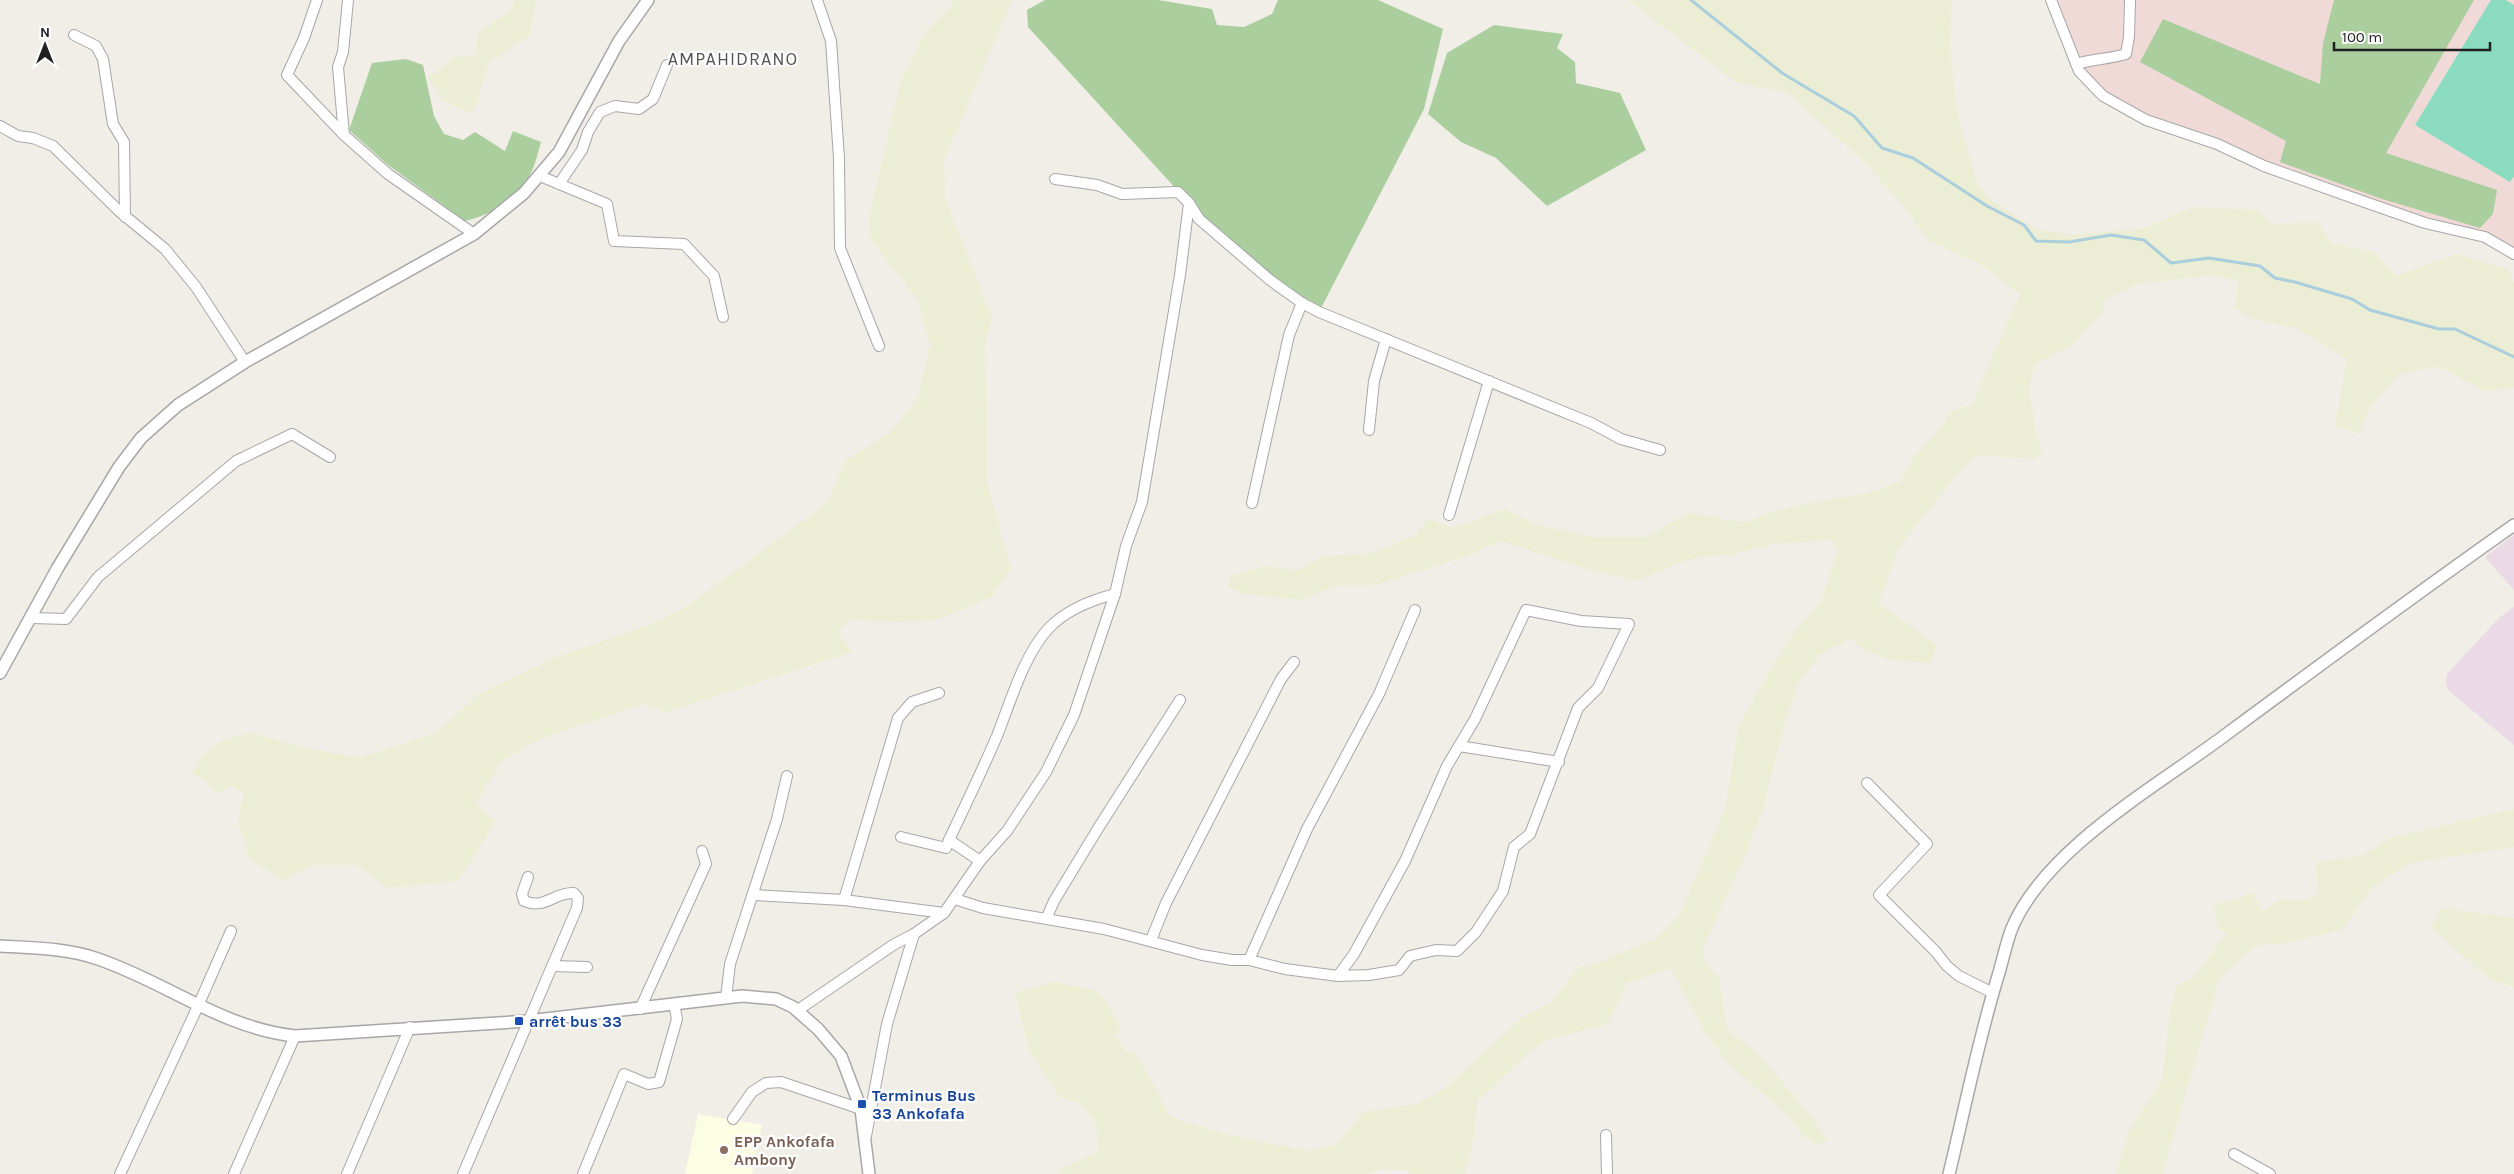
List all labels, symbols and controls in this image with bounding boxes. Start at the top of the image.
north arrow [20,20,70,70]
scale bar [2334,20,2490,52]
text: N [40,24,50,41]
text: 100 m [2342,28,2382,46]
district label: AMPAHIDRANO [668,48,798,70]
place label: arrêt bus 33 [529,1012,622,1031]
marker: arrêt bus 33 [513,1015,525,1027]
place label: Terminus Bus 33 Ankofafa [872,1086,976,1123]
marker: Terminus Bus 33 Ankofafa [856,1098,868,1110]
place label: EPP Ankofafa Ambony [734,1132,835,1169]
marker: EPP Ankofafa Ambony [718,1144,730,1156]

